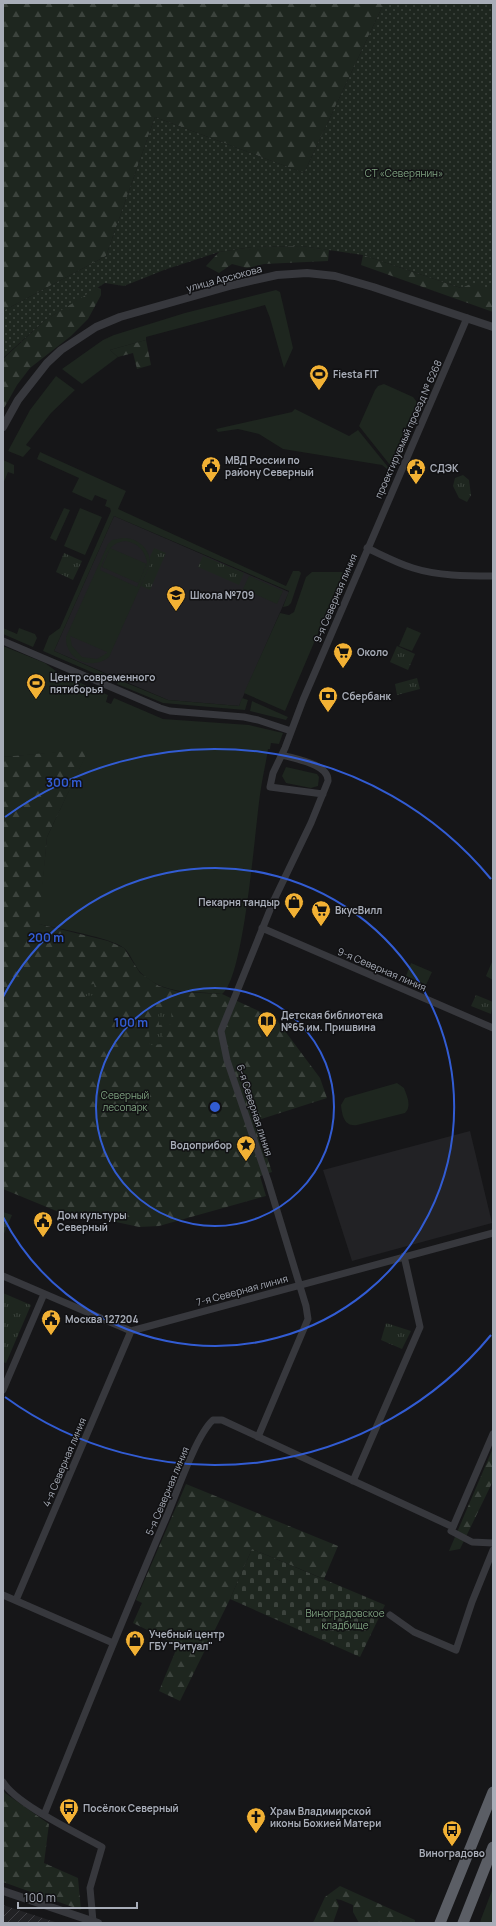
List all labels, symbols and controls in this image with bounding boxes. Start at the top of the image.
park label: СТ «Северянин» [365,166,443,180]
street label: улица Арсюкова [185,261,263,295]
street label: проектируемый проезд № 6268 [371,357,445,500]
sports icon: Fiesta FIT [308,363,330,391]
place label: Fiesta FIT [333,367,379,381]
place label: МВД России по району Северный [225,453,314,479]
public building icon: МВД России по району Северный [200,455,222,483]
public building icon: СДЭК [405,457,427,485]
place label: СДЭК [430,461,459,475]
street label: 9-я Северная линия [310,551,360,645]
school or university icon: Школа №709 [165,584,187,612]
place label: Школа №709 [190,588,254,602]
supermarket icon: Около [332,641,354,669]
place label: Около [357,645,388,659]
place label: Центр современного пятиборья [50,670,155,696]
sports icon: Центр современного пятиборья [25,672,47,700]
bank icon: Сбербанк [317,685,339,713]
place label: Сбербанк [342,689,392,703]
text: 300 m [46,774,82,791]
shop icon: Пекарня тандыр [283,891,305,919]
place label: Пекарня тандыр [198,895,280,909]
supermarket icon: ВкусВилл [310,899,332,927]
place label: ВкусВилл [335,903,382,917]
text: 200 m [28,929,64,946]
street label: 9-я Северная линия [335,944,429,994]
place label: Детская библиотека №65 им. Пришвина [281,1008,383,1034]
library icon: Детская библиотека №65 им. Пришвина [256,1010,278,1038]
text: 100 m [114,1014,148,1031]
street label: 6-я Северная линия [234,1062,276,1158]
park label: Северный лесопарк [101,1088,149,1114]
centre of rings [208,1100,222,1114]
place icon: Водоприбор [235,1134,257,1162]
place label: Водоприбор [170,1138,232,1152]
place label: Дом культуры Северный [57,1208,127,1234]
public building icon: Дом культуры Северный [32,1210,54,1238]
street label: 7-я Северная линия [195,1271,289,1309]
public building icon: Москва 127204 [40,1308,62,1336]
place label: Москва 127204 [65,1312,139,1326]
street label: 4-я Северная линия [39,1415,89,1509]
street label: 5-я Северная линия [142,1444,192,1538]
park label: Виноградовское кладбище [305,1606,385,1632]
place label: Учебный центр ГБУ "Ритуал" [149,1627,225,1653]
shop icon: Учебный центр ГБУ "Ритуал" [124,1629,146,1657]
bus stop icon: Посёлок Северный [58,1797,80,1825]
place label: Посёлок Северный [83,1801,179,1815]
place label: Храм Владимирской иконы Божией Матери [270,1804,381,1830]
church icon: Храм Владимирской иконы Божией Матери [245,1806,267,1834]
bus stop icon: Виноградово [441,1819,463,1847]
place label: Виноградово [419,1846,485,1860]
scale bar [18,1884,137,1910]
text: 100 m [24,1889,56,1906]

